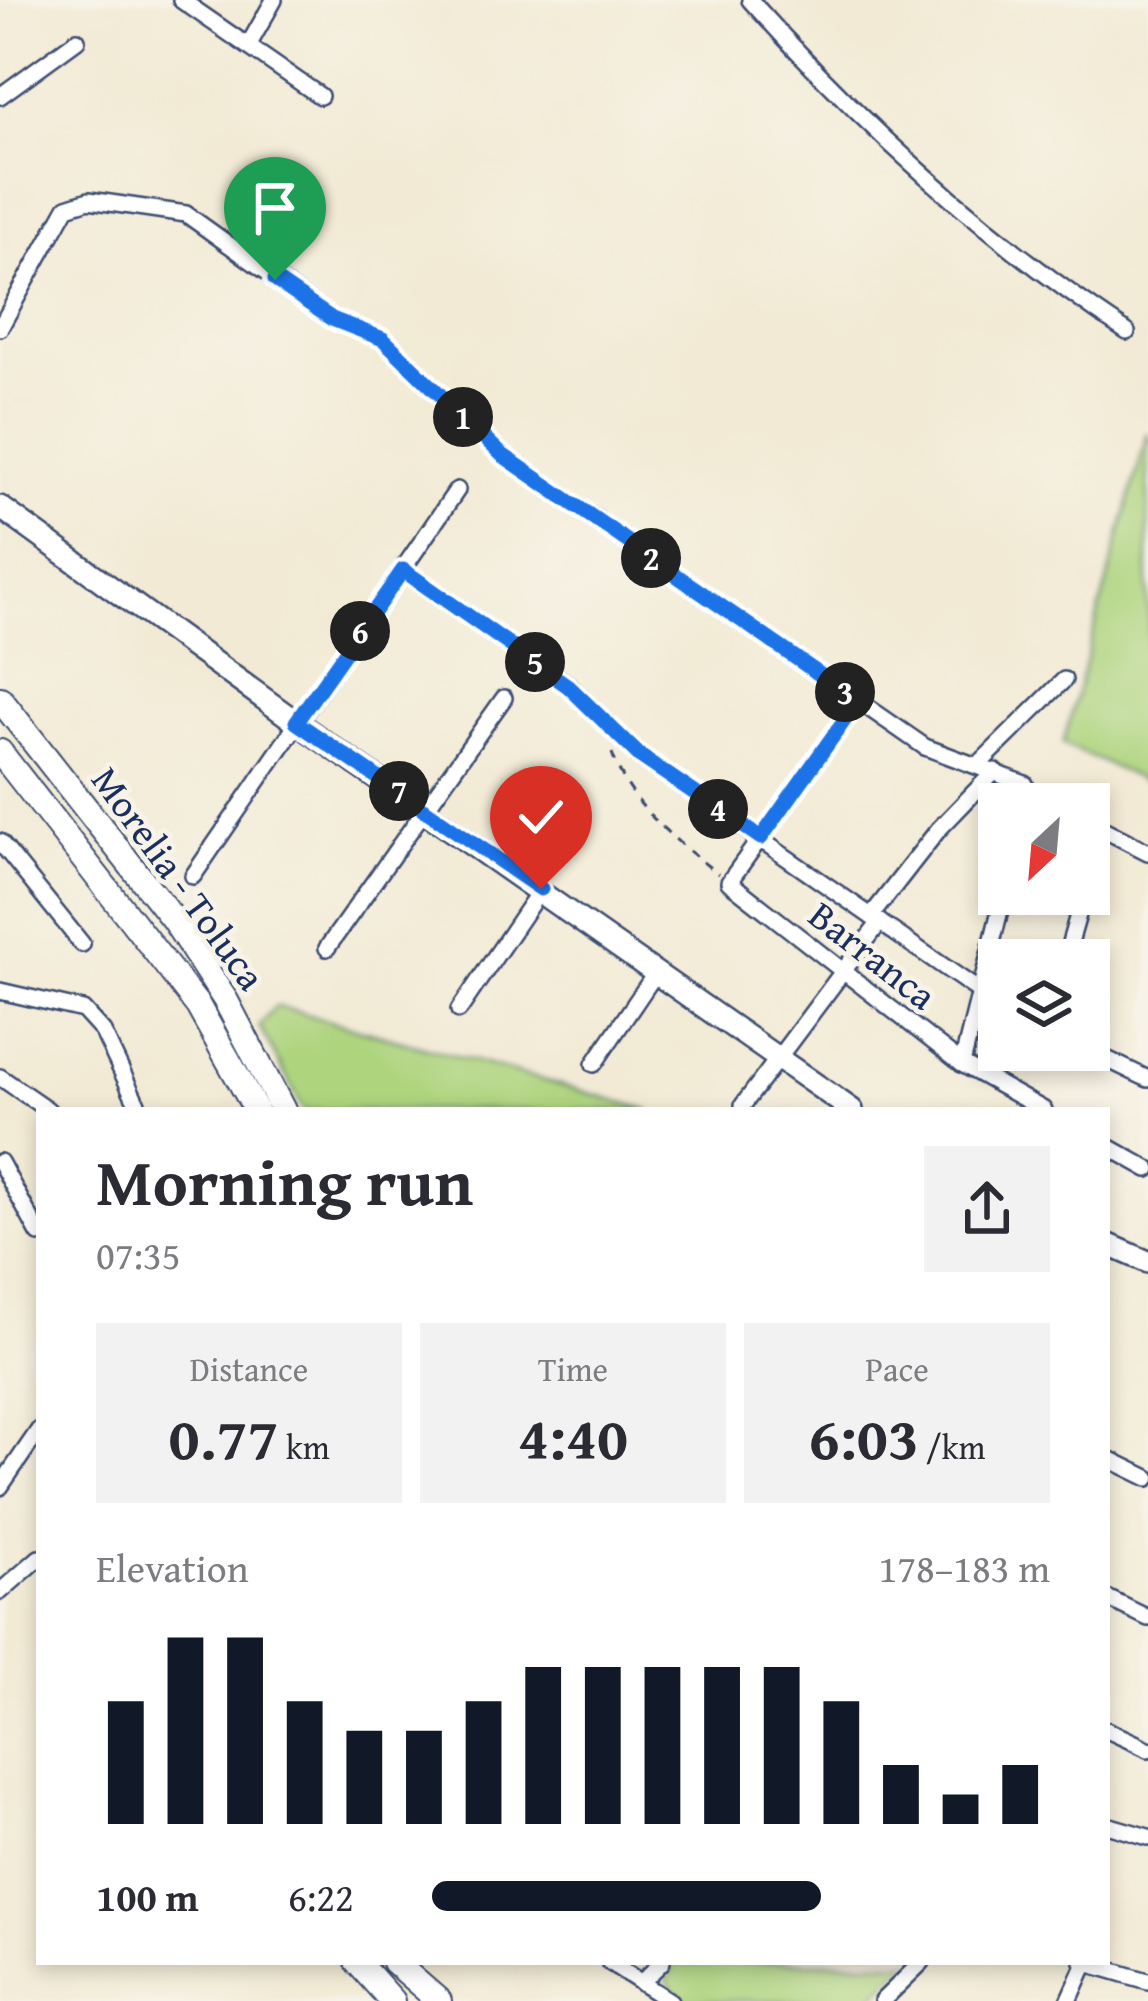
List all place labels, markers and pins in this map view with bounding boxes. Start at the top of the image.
pin [224,157,326,280]
pin: 1 [433,387,493,447]
pin: 2 [621,528,681,588]
pin: 6 [330,601,390,661]
pin: 5 [505,632,565,692]
pin: 3 [815,662,875,722]
pin: 7 [369,761,429,821]
pin [490,766,592,889]
pin: 4 [688,779,748,839]

